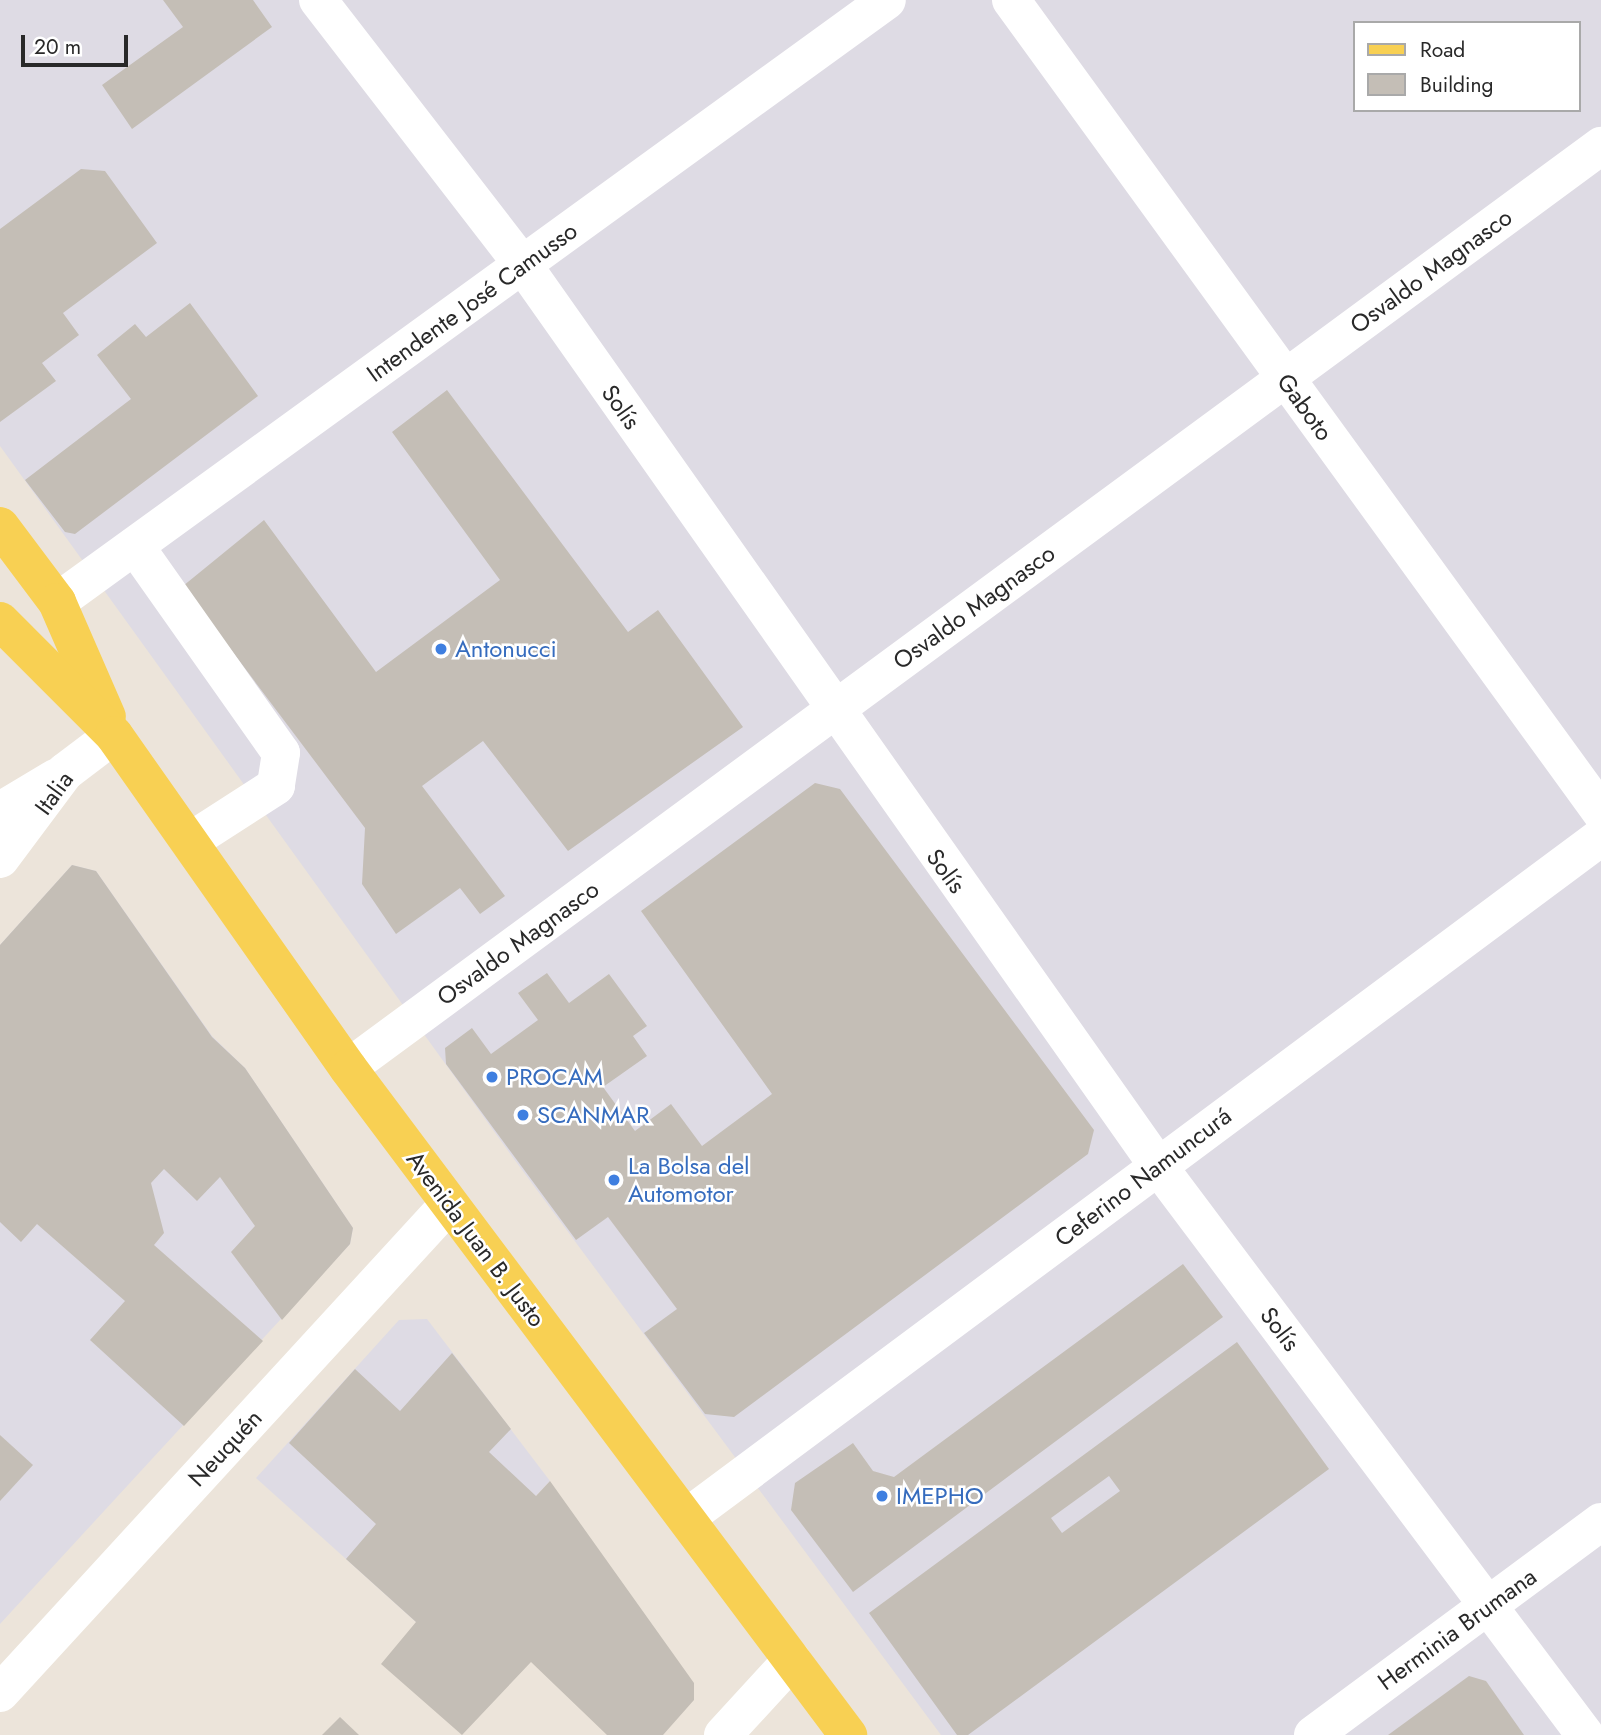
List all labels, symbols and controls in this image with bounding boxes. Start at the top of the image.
scale bar [24,21,131,65]
legend [1352,21,1580,112]
text: 20 m [34,32,81,62]
text: Road [1420,35,1465,65]
text: Building [1420,70,1493,100]
street label: Osvaldo Magnasco [1344,203,1518,339]
street label: Intendente José Camusso [361,216,583,388]
street label: Gaboto [1271,368,1339,446]
street label: Solís [596,379,646,435]
street label: Osvaldo Magnasco [887,539,1061,675]
place label: Antonucci [455,635,557,663]
marker: Antonucci [433,641,449,657]
street label: Italia [29,766,79,820]
street label: Solís [920,843,972,899]
street label: Osvaldo Magnasco [431,875,605,1011]
place label: PROCAM [506,1063,603,1091]
marker: PROCAM [484,1069,500,1085]
place label: SCANMAR [537,1101,649,1129]
street label: Ceferino Namuncurá [1049,1101,1237,1253]
marker: SCANMAR [515,1107,531,1123]
street label: Avenida Juan B. Justo [401,1145,551,1333]
place label: La Bolsa del Automotor [628,1152,750,1208]
marker: La Bolsa del Automotor [606,1172,622,1188]
street label: Solís [1254,1301,1306,1357]
street label: Neuquén [182,1404,268,1492]
place label: IMEPHO [896,1482,984,1510]
marker: IMEPHO [874,1488,890,1504]
street label: Herminia Brumana [1372,1562,1542,1696]

